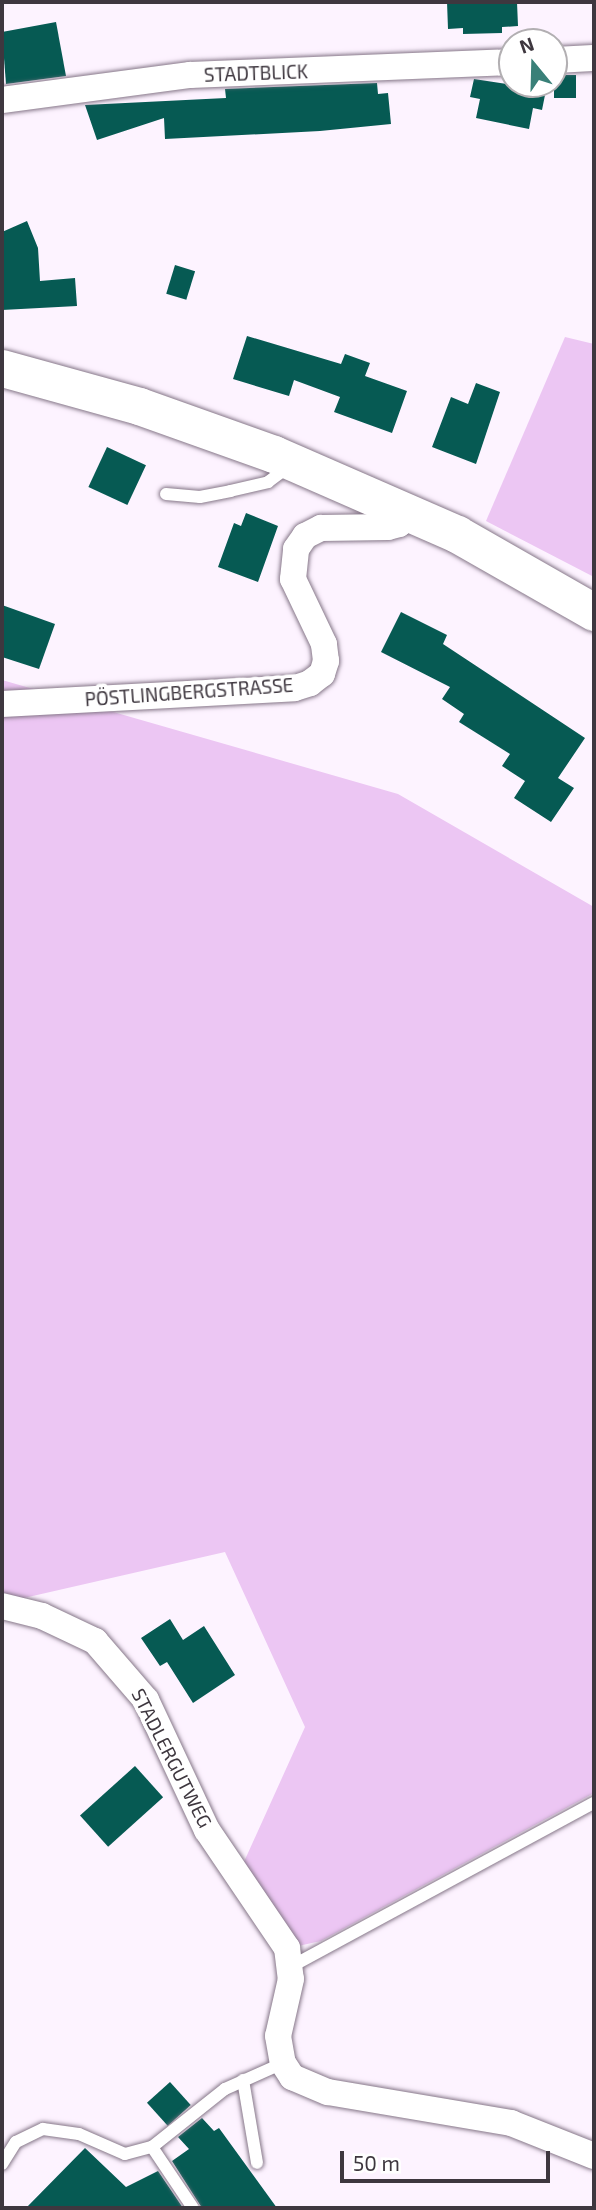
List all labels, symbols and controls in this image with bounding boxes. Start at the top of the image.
north arrow [498,28,568,98]
text: N [516,31,537,58]
street label: STADTBLICK [203,60,309,86]
street label: PÖSTLINGBERGSTRASSE [84,673,294,711]
street label: STADLERGUTWEG [127,1685,217,1831]
scale bar [344,2136,554,2180]
text: 50 m [353,2150,400,2175]

